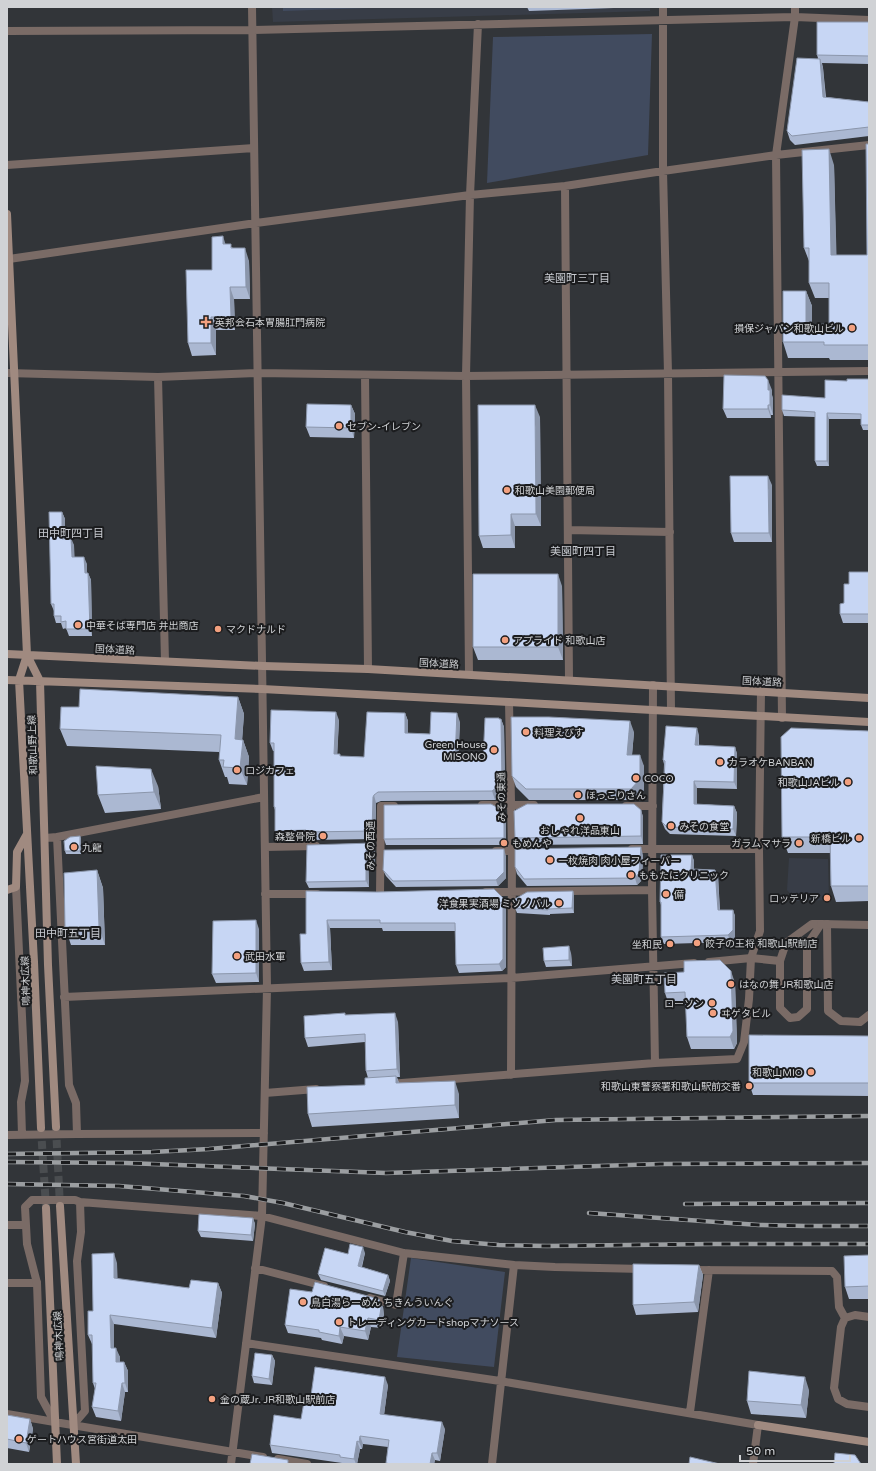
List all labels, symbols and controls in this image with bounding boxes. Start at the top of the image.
district label: 美園町三丁目 [544,272,610,285]
marker: 英邦会石本胃腸肛門病院 [200,316,212,328]
place label: 英邦会石本胃腸肛門病院 [215,317,325,329]
place label: 損保ジャパン和歌山ビル [734,323,844,335]
marker: 損保ジャパン和歌山ビル [847,323,857,333]
marker: セブン-イレブン [334,421,344,431]
place label: セブン-イレブン [347,421,421,433]
marker: 和歌山美園郵便局 [502,485,512,495]
place label: 和歌山美園郵便局 [515,485,595,497]
district label: 田中町四丁目 [38,527,104,540]
district label: 美園町四丁目 [550,545,616,558]
marker: 中華そば専門店 井出商店 [73,620,83,630]
place label: 中華そば専門店 井出商店 [86,620,199,632]
marker: マクドナルド [213,624,223,634]
place label: マクドナルド [226,624,286,636]
marker: アプライド 和歌山店 [500,635,510,645]
place label: アプライド 和歌山店 [513,635,606,647]
street label: 国体道路 [95,643,135,657]
street label: 国体道路 [419,657,459,671]
street label: 国体道路 [742,675,782,689]
street label: 和歌山野上線 [26,715,40,775]
marker: 料理えびす [521,727,531,737]
place label: 料理えびす [534,727,584,739]
place label: Green House MISONO [425,739,486,763]
marker: Green House MISONO [489,745,499,755]
marker: カラオケBANBAN [715,757,725,767]
place label: カラオケBANBAN [728,757,813,769]
marker: ロジカフェ [232,765,242,775]
place label: ロジカフェ [245,765,295,777]
street label: みその東通 [496,772,508,822]
marker: COCO [631,773,641,783]
place label: COCO [644,773,674,785]
place label: 和歌山JAビル [778,777,840,789]
marker: 和歌山JAビル [843,777,853,787]
marker: ほっこりさん [573,790,583,800]
place label: ほっこりさん [586,790,646,802]
marker: おしゃれ洋品東山 [575,813,585,823]
street label: みその西通 [365,821,377,871]
marker: みその食堂 [666,821,676,831]
place label: みその食堂 [679,821,729,833]
place label: おしゃれ洋品東山 [540,825,620,837]
place label: 森整骨院 [275,831,315,843]
marker: 森整骨院 [318,831,328,841]
place label: 新橋ビル [811,833,851,845]
marker: 新橋ビル [854,833,864,843]
marker: もめんや [499,838,509,848]
place label: もめんや [512,838,552,850]
place label: ガラムマサラ [731,838,791,850]
marker: ガラムマサラ [794,838,804,848]
marker: 九龍 [69,842,79,852]
place label: 九龍 [82,842,102,854]
marker: 一枚焼肉 肉小屋フィーバー [545,855,555,865]
place label: 一枚焼肉 肉小屋フィーバー [558,855,680,867]
marker: ももたにクリニック [626,870,636,880]
place label: ももたにクリニック [639,870,729,882]
marker: 備 [661,889,671,899]
place label: 備 [673,889,684,901]
place label: ロッテリア [769,893,819,905]
marker: ロッテリア [822,893,832,903]
place label: 洋食果実酒場 ミソノバル [439,898,551,910]
marker: 洋食果実酒場 ミソノバル [554,898,564,908]
district label: 田中町五丁目 [35,927,101,940]
marker: 餃子の王将 和歌山駅前店 [692,938,702,948]
place label: 餃子の王将 和歌山駅前店 [705,938,818,950]
place label: 坐和民 [632,939,662,951]
marker: 坐和民 [665,939,675,949]
marker: 武田水軍 [232,951,242,961]
place label: 武田水軍 [245,951,285,963]
street label: 鳴神木広線 [19,956,33,1006]
district label: 美園町五丁目 [611,973,677,986]
marker: はなの舞 JR和歌山店 [726,979,736,989]
place label: はなの舞 JR和歌山店 [739,979,833,991]
place label: ローソン [664,998,704,1010]
marker: ローソン [707,998,717,1008]
marker: ヰゲタビル [708,1008,718,1018]
place label: ヰゲタビル [721,1008,771,1020]
place label: 和歌山MIO [752,1067,803,1079]
marker: 和歌山MIO [806,1067,816,1077]
place label: 和歌山東警察署和歌山駅前交番 [601,1081,741,1093]
marker: 和歌山東警察署和歌山駅前交番 [744,1081,754,1091]
marker: 鳥白湯らーめん ちきんういんぐ [298,1297,308,1307]
place label: 鳥白湯らーめん ちきんういんぐ [311,1297,454,1309]
street label: 鳴神木広線 [52,1311,66,1361]
marker: トレーディングカードshopマナソース [334,1317,344,1327]
place label: トレーディングカードshopマナソース [347,1317,519,1329]
marker: 金の蔵Jr. JR和歌山駅前店 [207,1394,217,1404]
place label: 金の蔵Jr. JR和歌山駅前店 [220,1394,335,1406]
marker: ゲートハウス宮街道太田 [14,1434,24,1444]
place label: ゲートハウス宮街道太田 [27,1434,137,1446]
scale bar [740,1437,850,1463]
text: 50 m [746,1444,775,1458]

